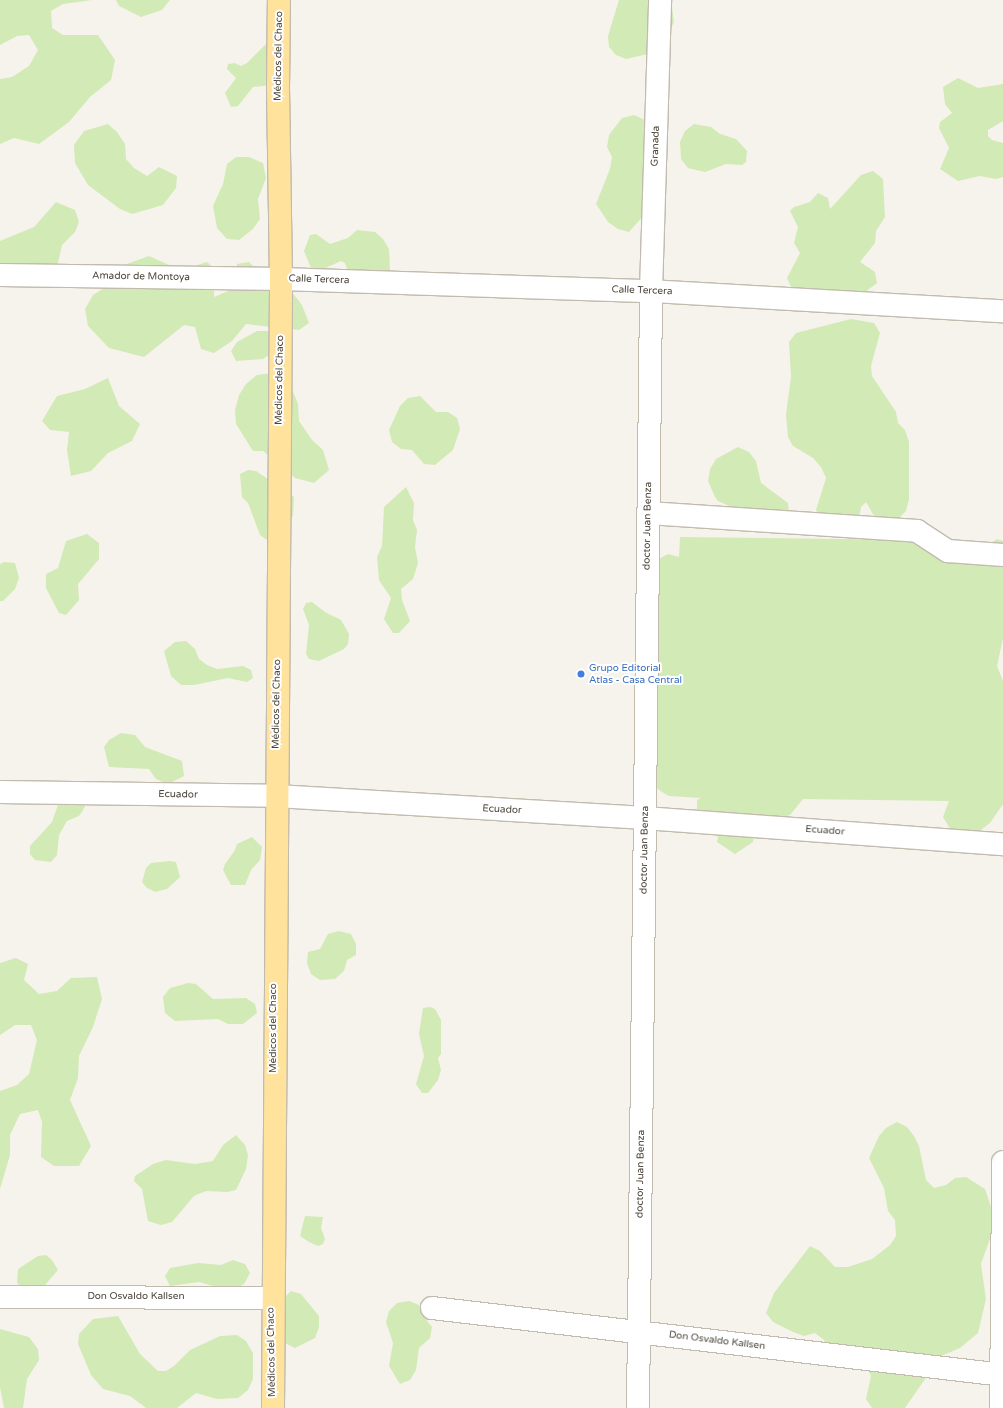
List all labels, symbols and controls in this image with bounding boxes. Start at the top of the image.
street label: Médicos del Chaco [272,11,286,101]
street label: Granada [649,125,663,167]
street label: Amador de Montoya [92,270,190,284]
street label: Calle Tercera [288,273,350,287]
street label: Calle Tercera [611,284,673,298]
street label: Médicos del Chaco [273,335,287,425]
street label: doctor Juan Benza [641,482,655,570]
street label: Médicos del Chaco [270,659,284,749]
place label: Grupo Editorial Atlas - Casa Central [589,662,682,686]
marker: Grupo Editorial Atlas - Casa Central [576,669,586,679]
street label: Ecuador [158,789,198,801]
street label: Ecuador [482,803,522,817]
street label: doctor Juan Benza [638,806,652,894]
street label: Ecuador [805,824,845,838]
street label: Médicos del Chaco [268,983,280,1073]
street label: doctor Juan Benza [634,1130,648,1218]
street label: Don Osvaldo Kallsen [87,1291,185,1303]
street label: Médicos del Chaco [265,1307,279,1397]
street label: Don Osvaldo Kallsen [668,1329,766,1353]

